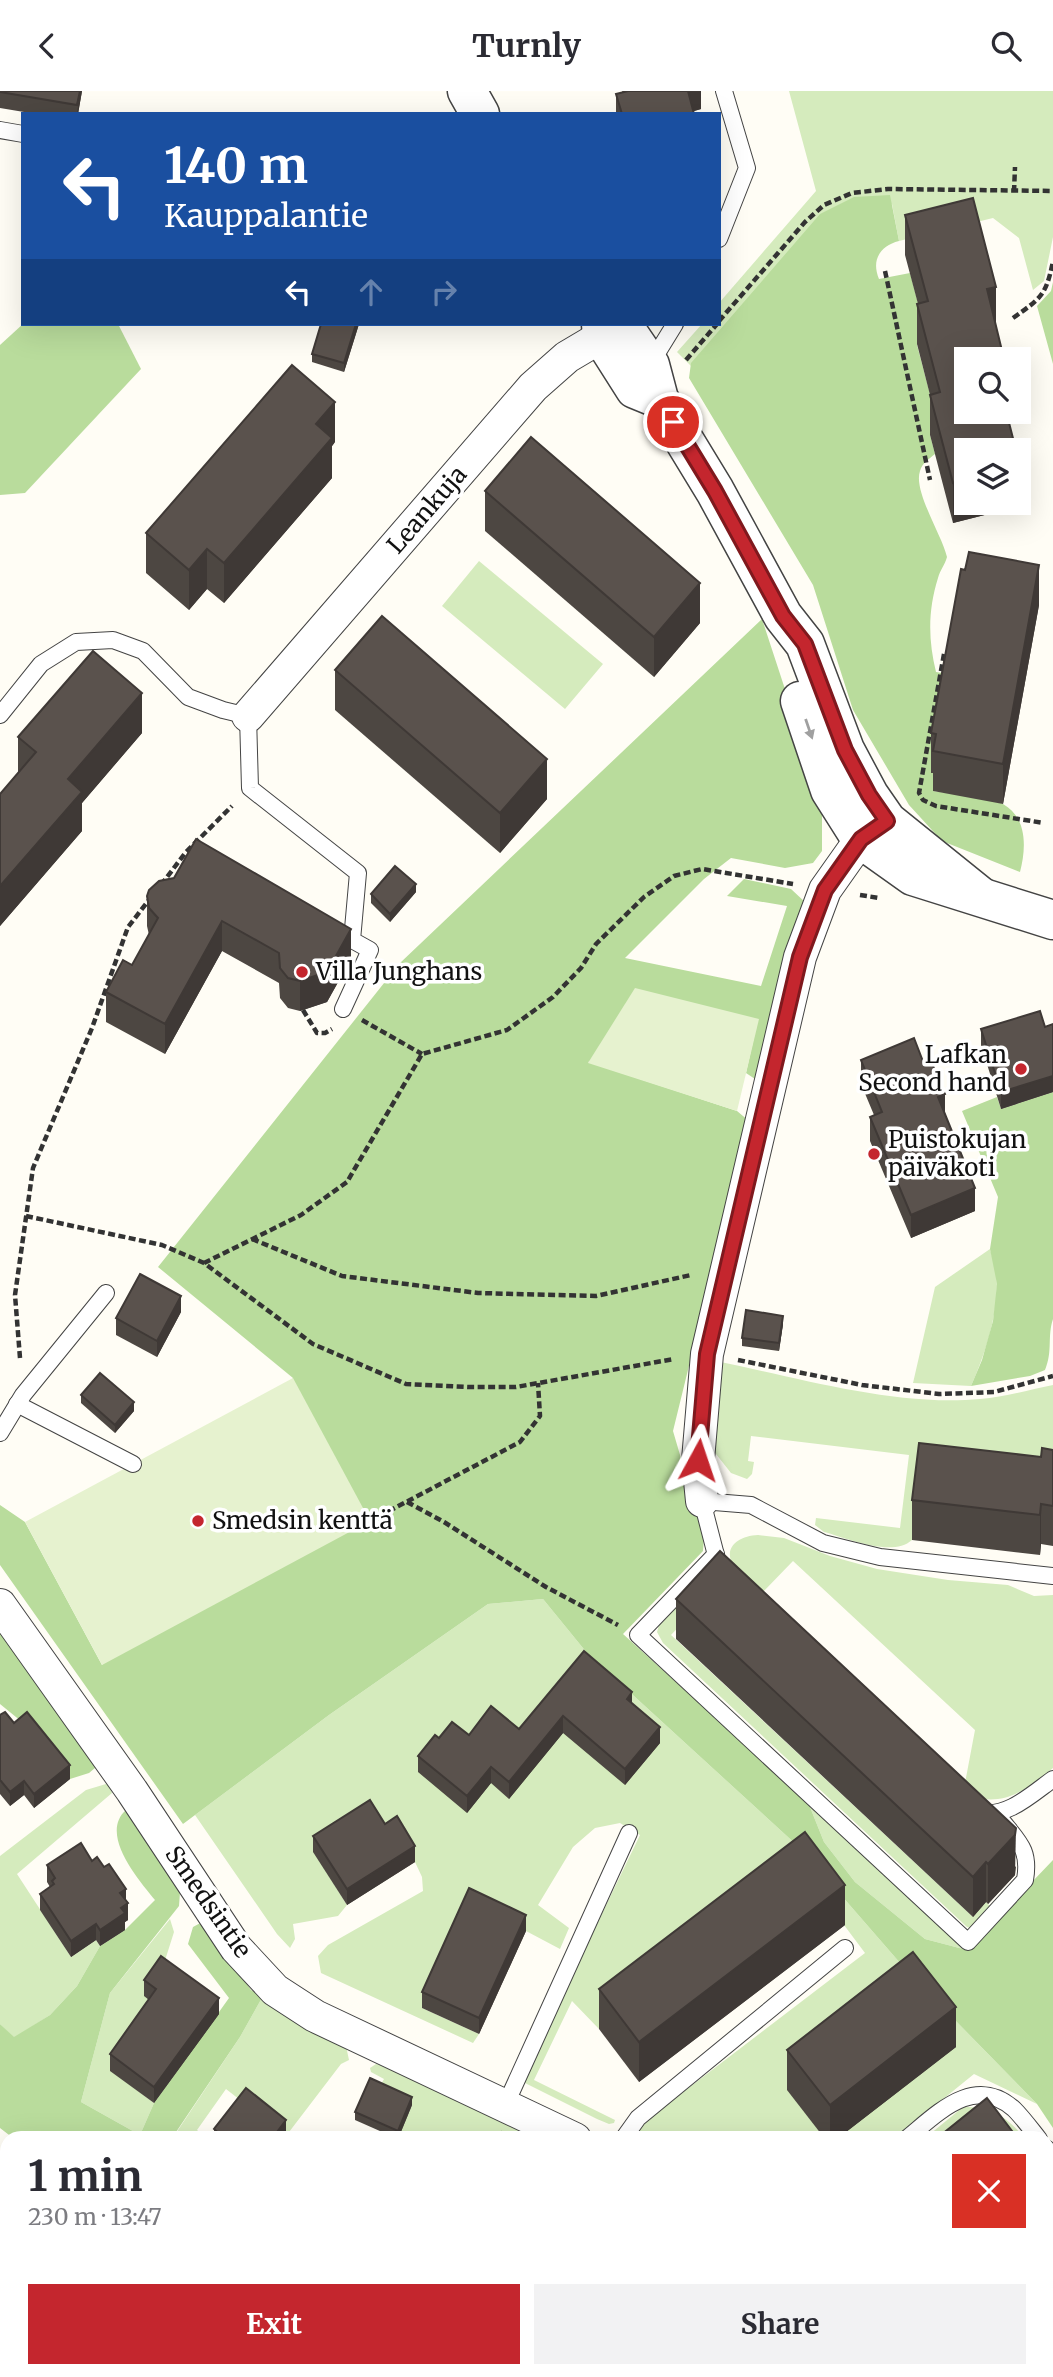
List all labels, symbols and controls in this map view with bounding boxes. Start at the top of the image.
text: Turnly [472,26,581,66]
icon: back [28,27,66,65]
icon: search [987,27,1025,65]
text: 140 m [164,135,308,196]
icon: left [49,140,140,231]
text: Kauppalantie [164,196,368,236]
icon: left [279,273,317,311]
icon: ahead [352,273,390,311]
icon: right [425,273,463,311]
map controls [954,347,1031,515]
button: search [954,347,1031,424]
pin [643,392,703,452]
icon: arrive [654,403,692,441]
button: layers [954,438,1031,515]
street label: Leankuja [380,459,473,560]
one-way arrow [804,719,815,740]
place label: Villa Junghans [315,956,482,987]
marker: Villa Junghans [294,964,310,980]
place label: Lafkan Second hand [858,1039,1007,1098]
marker: Lafkan Second hand [1013,1061,1029,1077]
place label: Puistokujan päiväkoti [888,1124,1027,1183]
marker: Puistokujan päiväkoti [866,1146,882,1162]
position arrow [661,1423,735,1497]
place label: Smedsin kenttä [212,1505,393,1536]
marker: Smedsin kenttä [190,1513,206,1529]
street label: Smedsintie [159,1840,258,1964]
text: 1 min [28,2150,142,2202]
button: close [952,2154,1026,2228]
text: 230 m · 13:47 [28,2202,162,2231]
button: Exit [28,2284,520,2364]
button: Share [534,2284,1026,2364]

